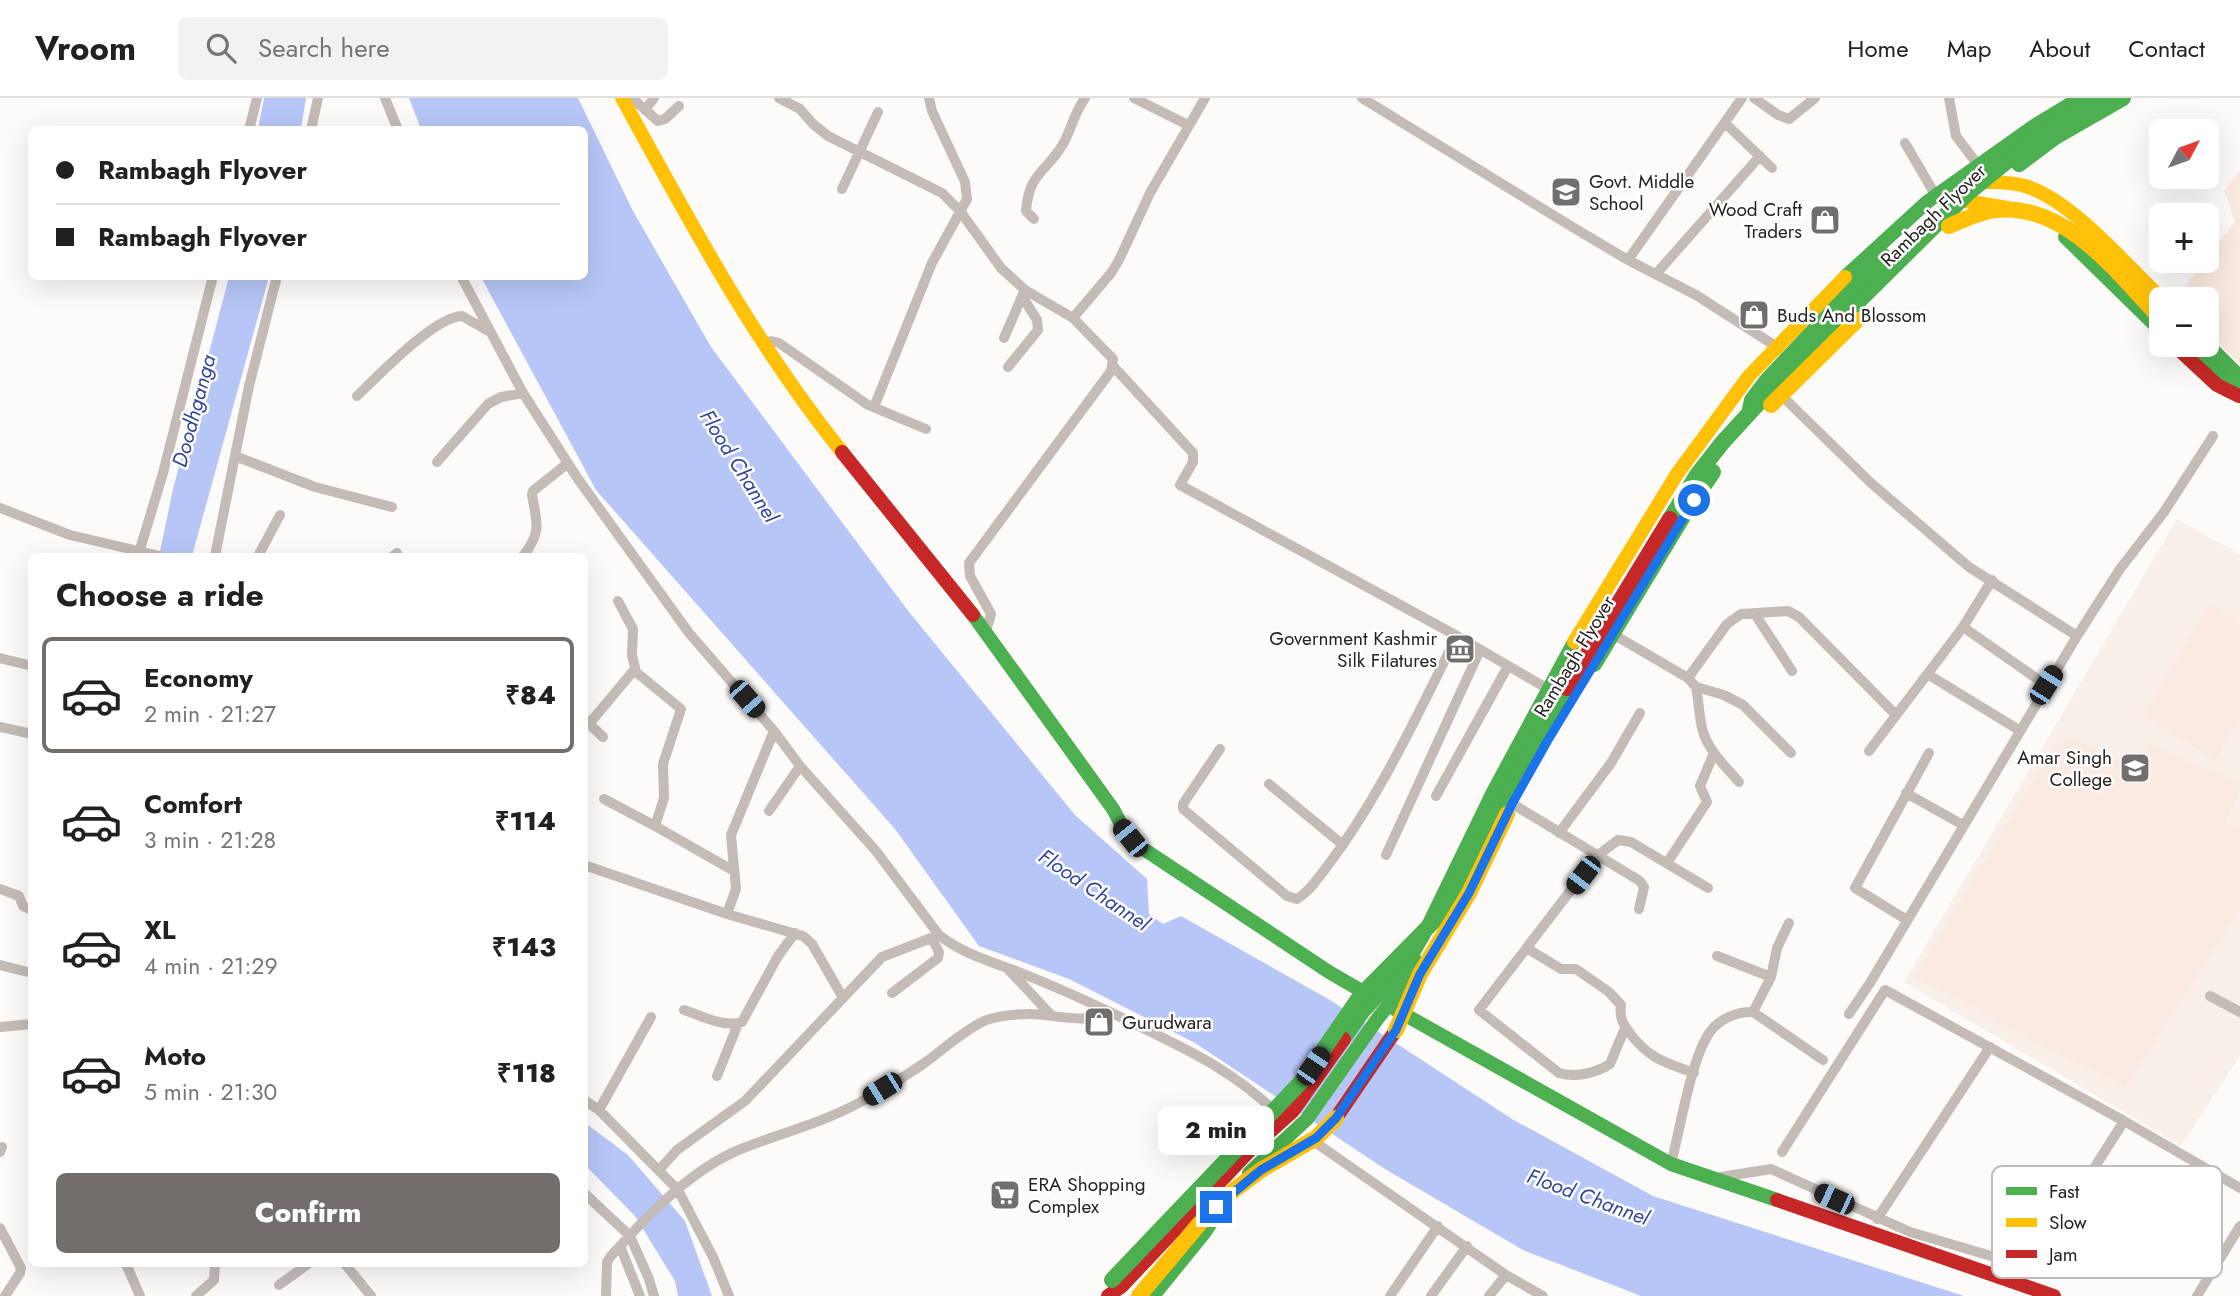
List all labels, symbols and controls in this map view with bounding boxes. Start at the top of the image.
search box [178,17,668,80]
text: Vroom [35,25,136,72]
icon: search [202,29,240,67]
text: Search here [258,29,390,67]
text: Home [1847,31,1909,66]
text: Map [1947,31,1991,66]
text: About [2029,31,2090,66]
text: Contact [2128,31,2205,66]
north arrow [2149,119,2219,189]
map controls [2149,119,2219,357]
text: Rambagh Flyover [98,151,307,189]
street label: Rambagh Flyover [1875,158,1993,273]
place label: Govt. Middle School [1589,168,1694,217]
school or university icon: Govt. Middle School [1549,175,1583,209]
place label: Wood Craft Traders [1709,196,1802,245]
shop icon: Wood Craft Traders [1808,203,1842,237]
button: + [2149,203,2219,273]
text: Rambagh Flyover [98,218,307,256]
button: − [2149,287,2219,357]
shop icon: Buds And Blossom [1737,298,1771,332]
place label: Buds And Blossom [1777,302,1927,329]
water label: Doodhganga [165,351,224,471]
water label: Flood Channel [692,404,786,529]
route start [1678,484,1710,516]
text: Choose a ride [56,572,264,618]
street label: Rambagh Flyover [1527,590,1622,722]
place label: Government Kashmir Silk Filatures [1269,625,1437,674]
museum icon: Government Kashmir Silk Filatures [1443,632,1477,666]
text: Economy [144,659,253,697]
car [2026,662,2067,708]
icon: car [60,664,123,727]
text: ₹84 [505,676,556,714]
car [726,676,769,722]
text: 2 min · 21:27 [144,697,276,731]
place label: Amar Singh College [2017,744,2112,793]
school or university icon: Amar Singh College [2118,751,2152,785]
text: Comfort [144,785,242,823]
icon: car [60,790,123,853]
text: ₹114 [495,802,556,840]
car [1109,815,1152,861]
text: 3 min · 21:28 [144,823,276,857]
water label: Flood Channel [1033,842,1156,939]
car [1562,852,1605,898]
text: XL [144,911,176,949]
icon: car [60,916,123,979]
text: ₹143 [492,928,556,966]
text: 4 min · 21:29 [144,949,278,983]
shop icon: Gurudwara [1082,1005,1116,1039]
place label: Gurudwara [1122,1009,1212,1036]
text: Moto [144,1037,206,1075]
icon: car [60,1042,123,1105]
car [1293,1043,1334,1089]
text: ₹118 [497,1054,556,1092]
car [859,1069,906,1109]
text: 5 min · 21:30 [144,1075,277,1109]
callout: 2 min [1158,1105,1274,1154]
text: 2 min [1185,1113,1247,1147]
water label: Flood Channel [1523,1161,1654,1233]
legend [1992,1166,2222,1278]
place label: ERA Shopping Complex [1028,1171,1146,1220]
button: Confirm [56,1173,560,1253]
supermarket icon: ERA Shopping Complex [988,1178,1022,1212]
text: Fast [2049,1178,2080,1205]
car [1811,1181,1858,1217]
route end [1200,1191,1232,1223]
text: Slow [2049,1209,2087,1236]
text: Jam [2046,1241,2078,1268]

